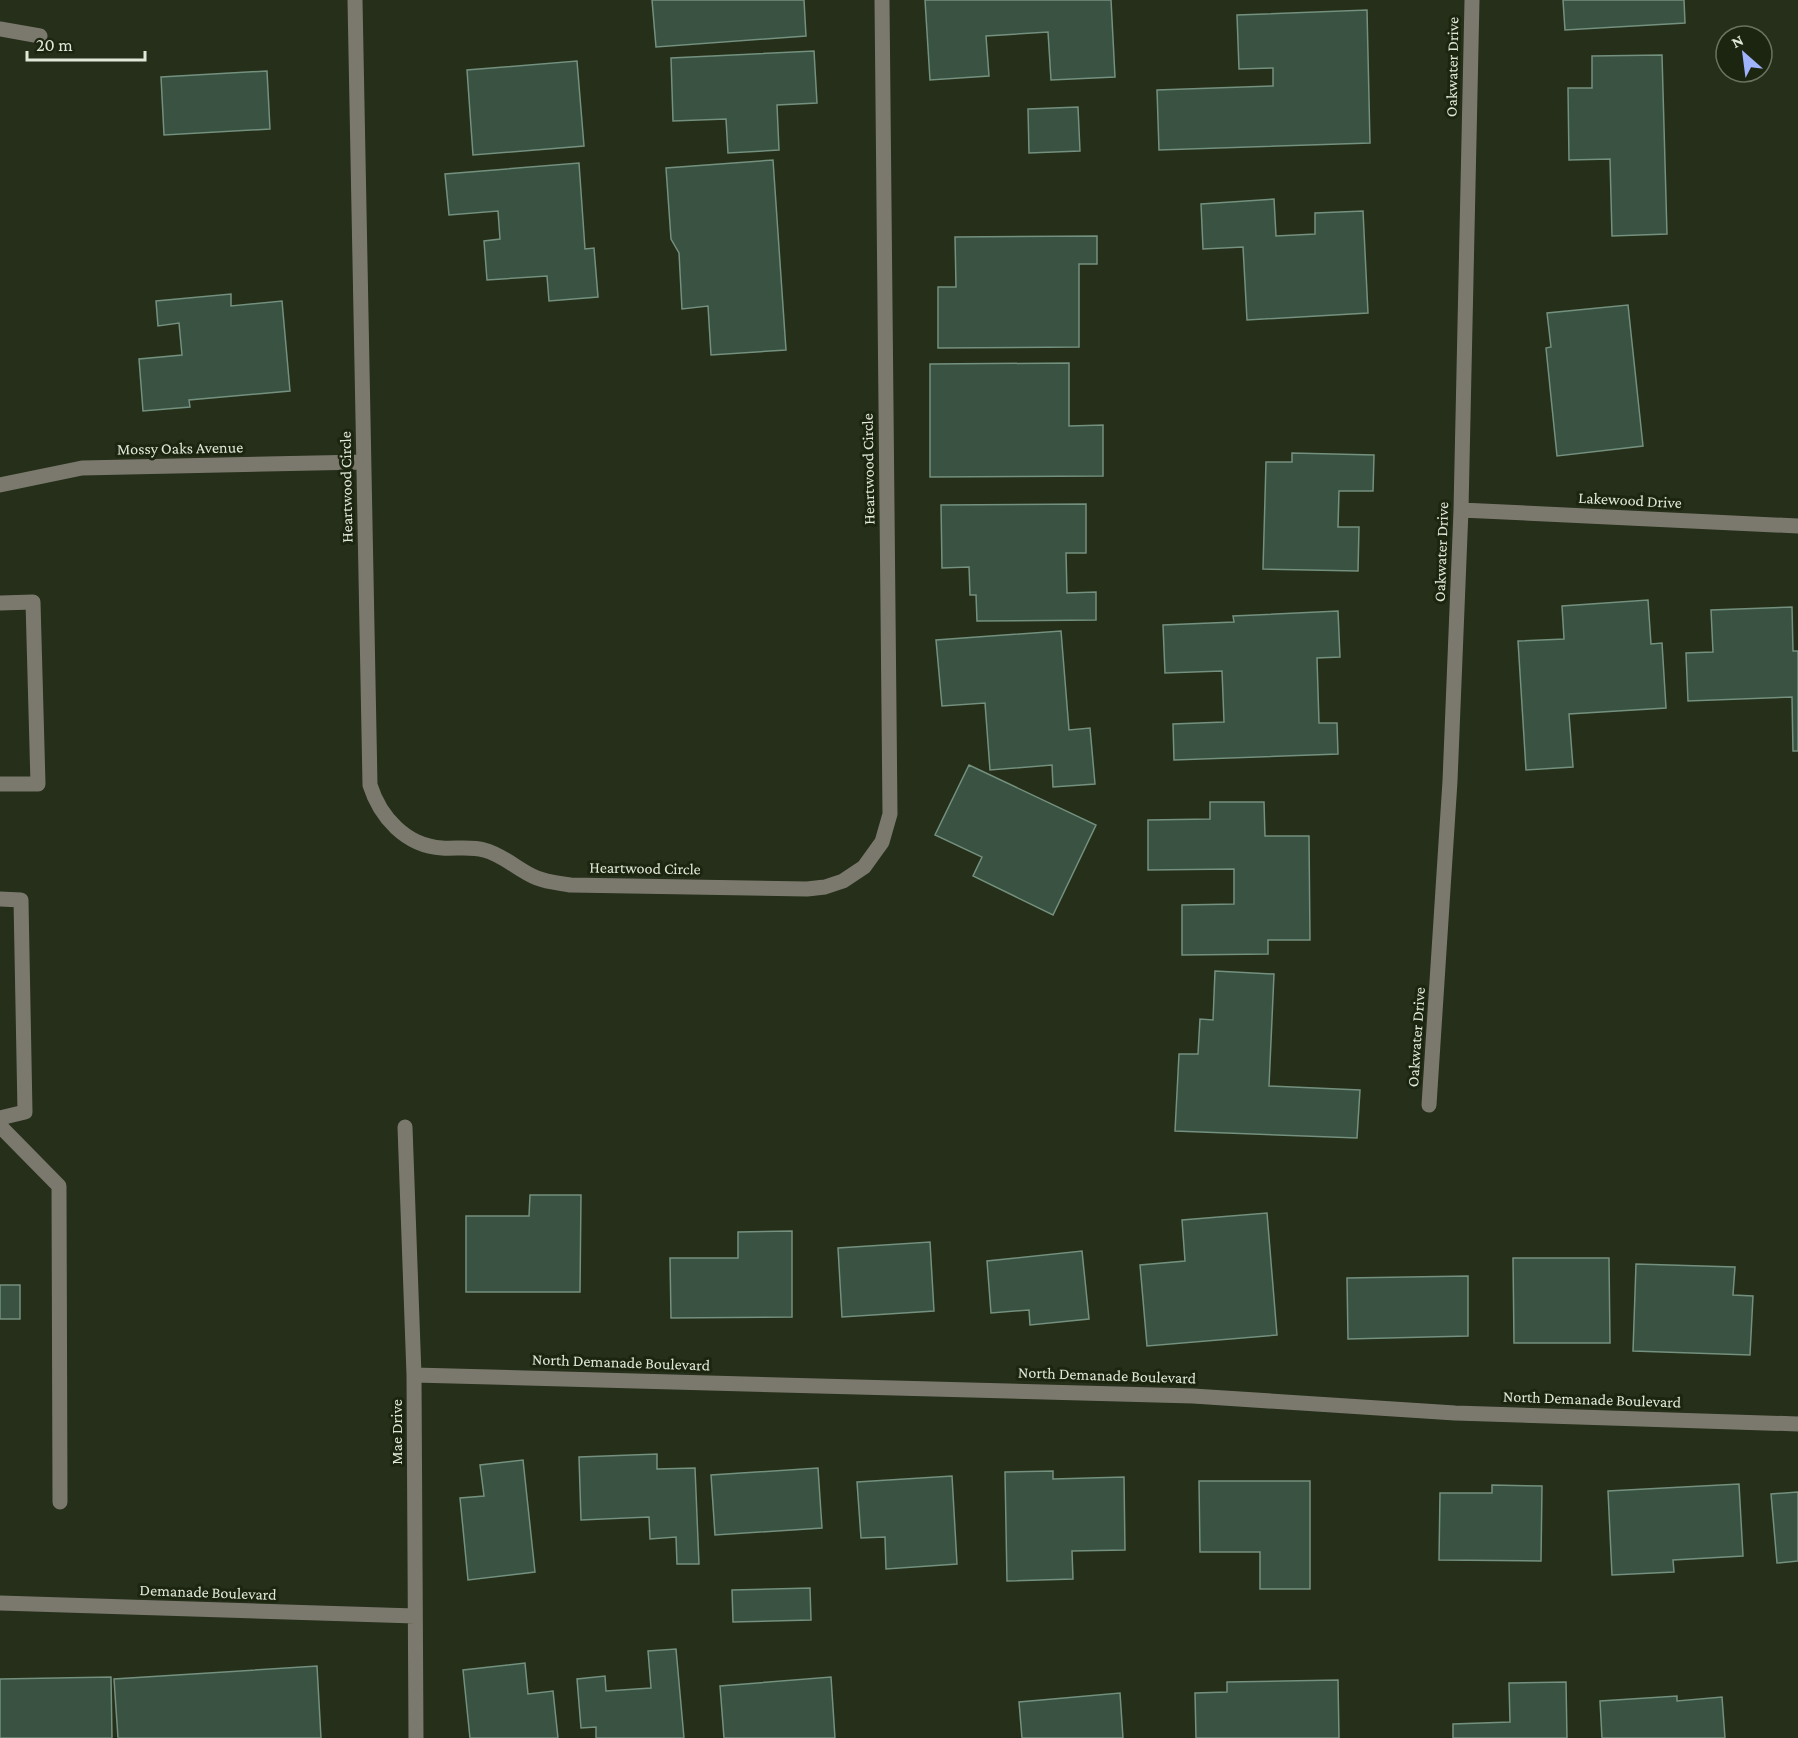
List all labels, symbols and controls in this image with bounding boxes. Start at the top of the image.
street label: Oakwater Drive [1443,17,1461,117]
scale bar [27,24,146,62]
north arrow [1714,24,1774,84]
text: N [1728,31,1746,51]
text: 20 m [36,35,73,55]
street label: Heartwood Circle [859,413,877,525]
street label: Heartwood Circle [337,431,355,543]
street label: Mossy Oaks Avenue [117,438,243,459]
street label: Lakewood Drive [1578,489,1682,511]
street label: Oakwater Drive [1431,502,1451,602]
street label: Heartwood Circle [589,859,701,877]
street label: Oakwater Drive [1404,986,1428,1088]
street label: North Demanade Boulevard [532,1350,711,1374]
street label: North Demanade Boulevard [1018,1363,1197,1387]
street label: North Demanade Boulevard [1503,1387,1682,1411]
street label: Mae Drive [388,1399,405,1465]
street label: Demanade Boulevard [139,1581,277,1603]

